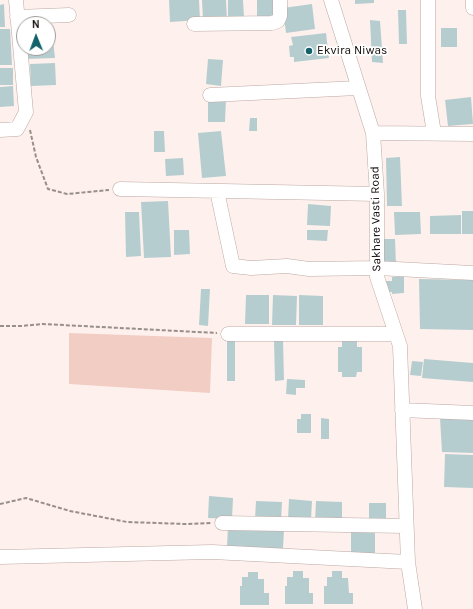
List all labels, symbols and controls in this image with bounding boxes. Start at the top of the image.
north arrow [16,16,56,56]
text: N [32,18,40,31]
place label: Ekvira Niwas [317,44,387,58]
marker: Ekvira Niwas [304,46,314,56]
street label: Sakhare Vasti Road [368,166,384,272]

